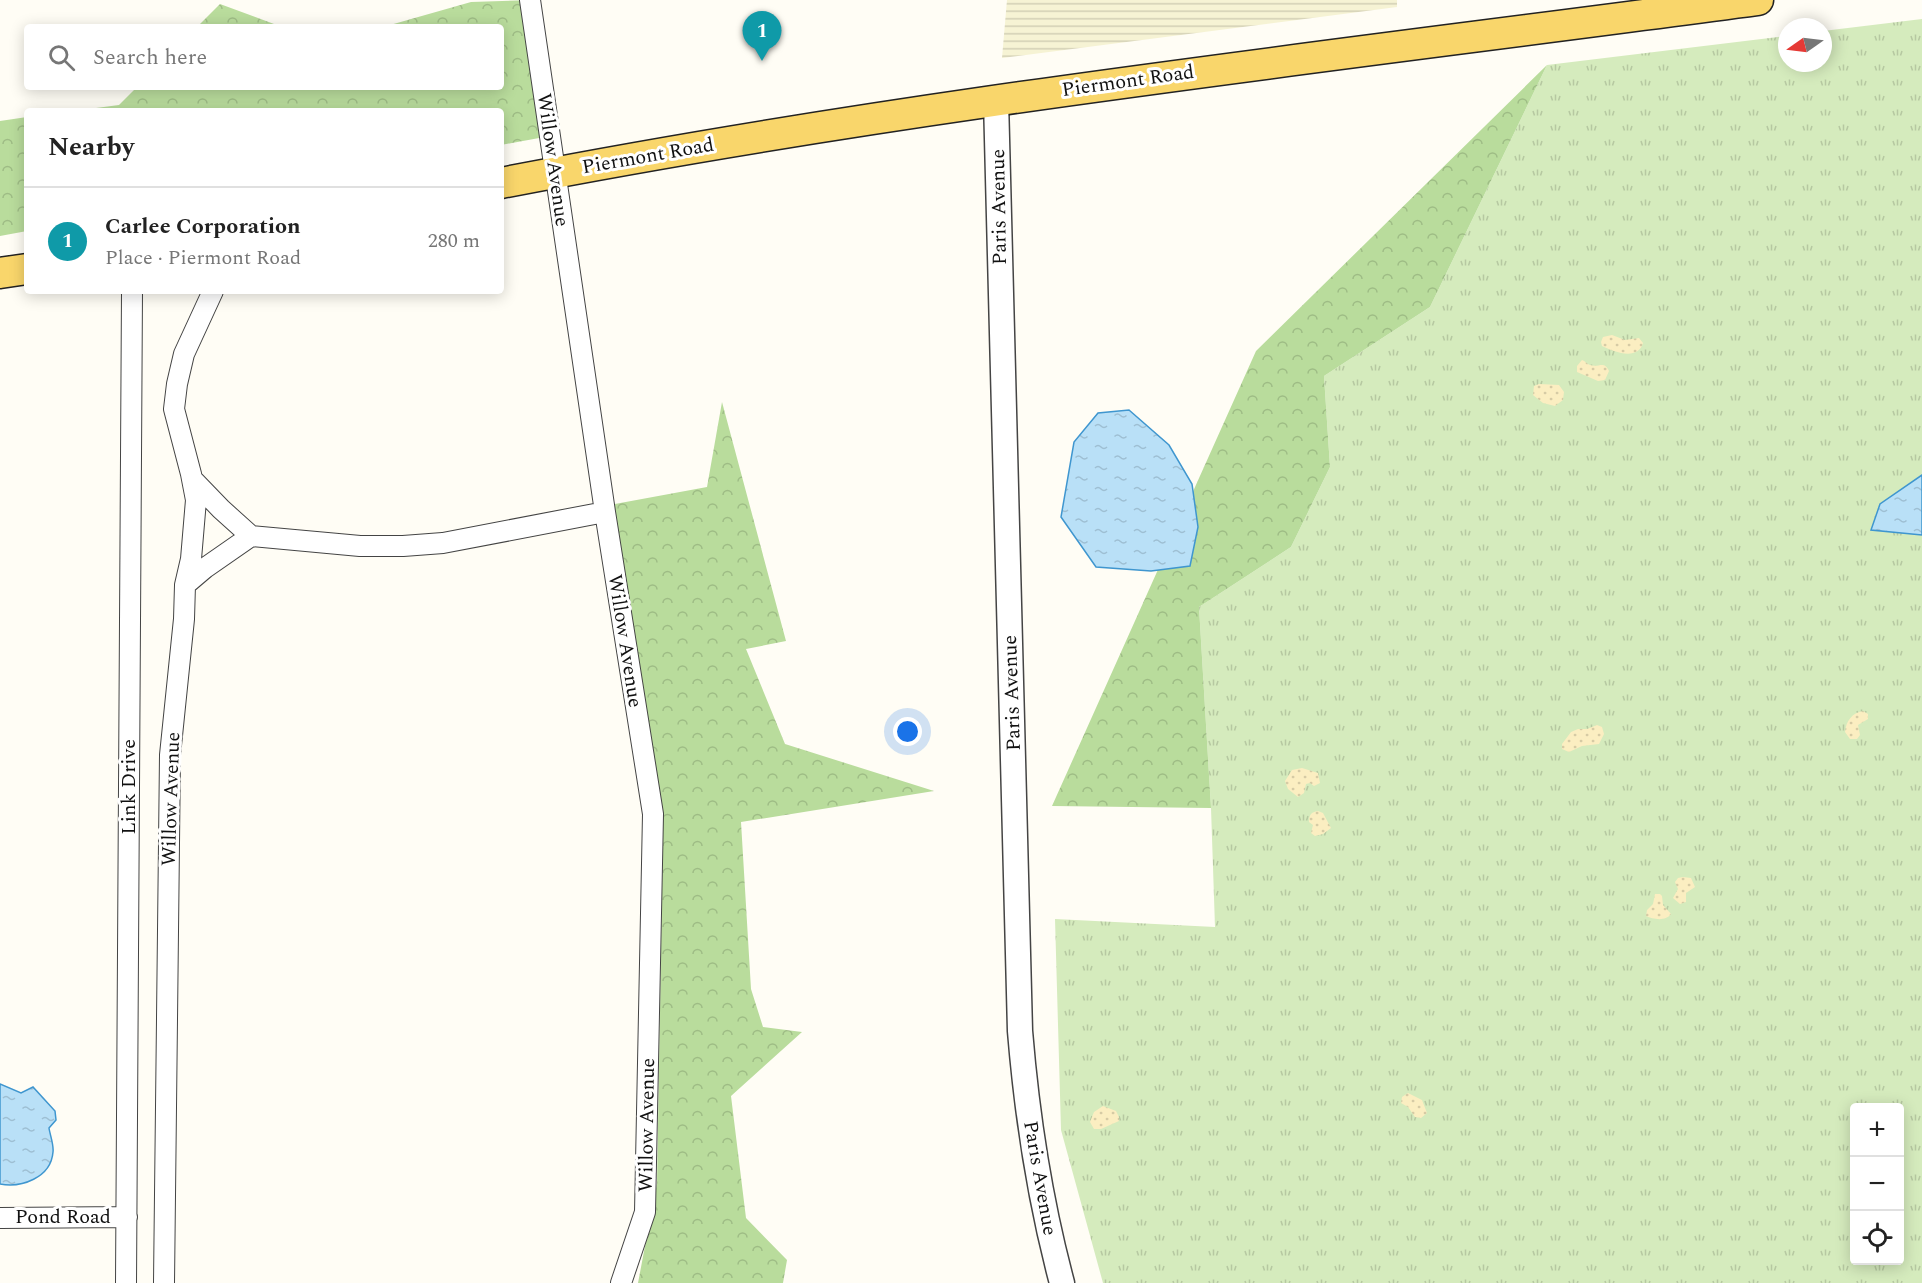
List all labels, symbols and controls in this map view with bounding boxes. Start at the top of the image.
pin: 1 [742,11,782,61]
north arrow [1778,18,1832,72]
search box [24,24,504,90]
icon: search [45,41,78,74]
text: Search here [93,41,207,74]
street label: Piermont Road [1060,57,1196,105]
street label: Willow Avenue [529,91,577,229]
text: Nearby [48,127,134,167]
street label: Piermont Road [580,130,716,182]
street label: Paris Avenue [983,149,1015,265]
text: Carlee Corporation [105,210,301,243]
text: 1 [62,226,73,256]
text: 280 m [428,226,480,256]
text: Place · Piermont Road [105,243,301,273]
street label: Willow Avenue [600,572,650,710]
street label: Paris Avenue [995,635,1029,751]
your location [893,717,922,746]
street label: Willow Avenue [154,731,188,867]
street label: Link Drive [114,739,144,835]
street label: Willow Avenue [631,1058,663,1192]
map controls [1850,1103,1904,1265]
button: + [1850,1103,1904,1157]
street label: Paris Avenue [1015,1118,1065,1238]
button: − [1850,1157,1904,1211]
street label: Pond Road [15,1202,111,1232]
button: locate [1850,1211,1904,1265]

